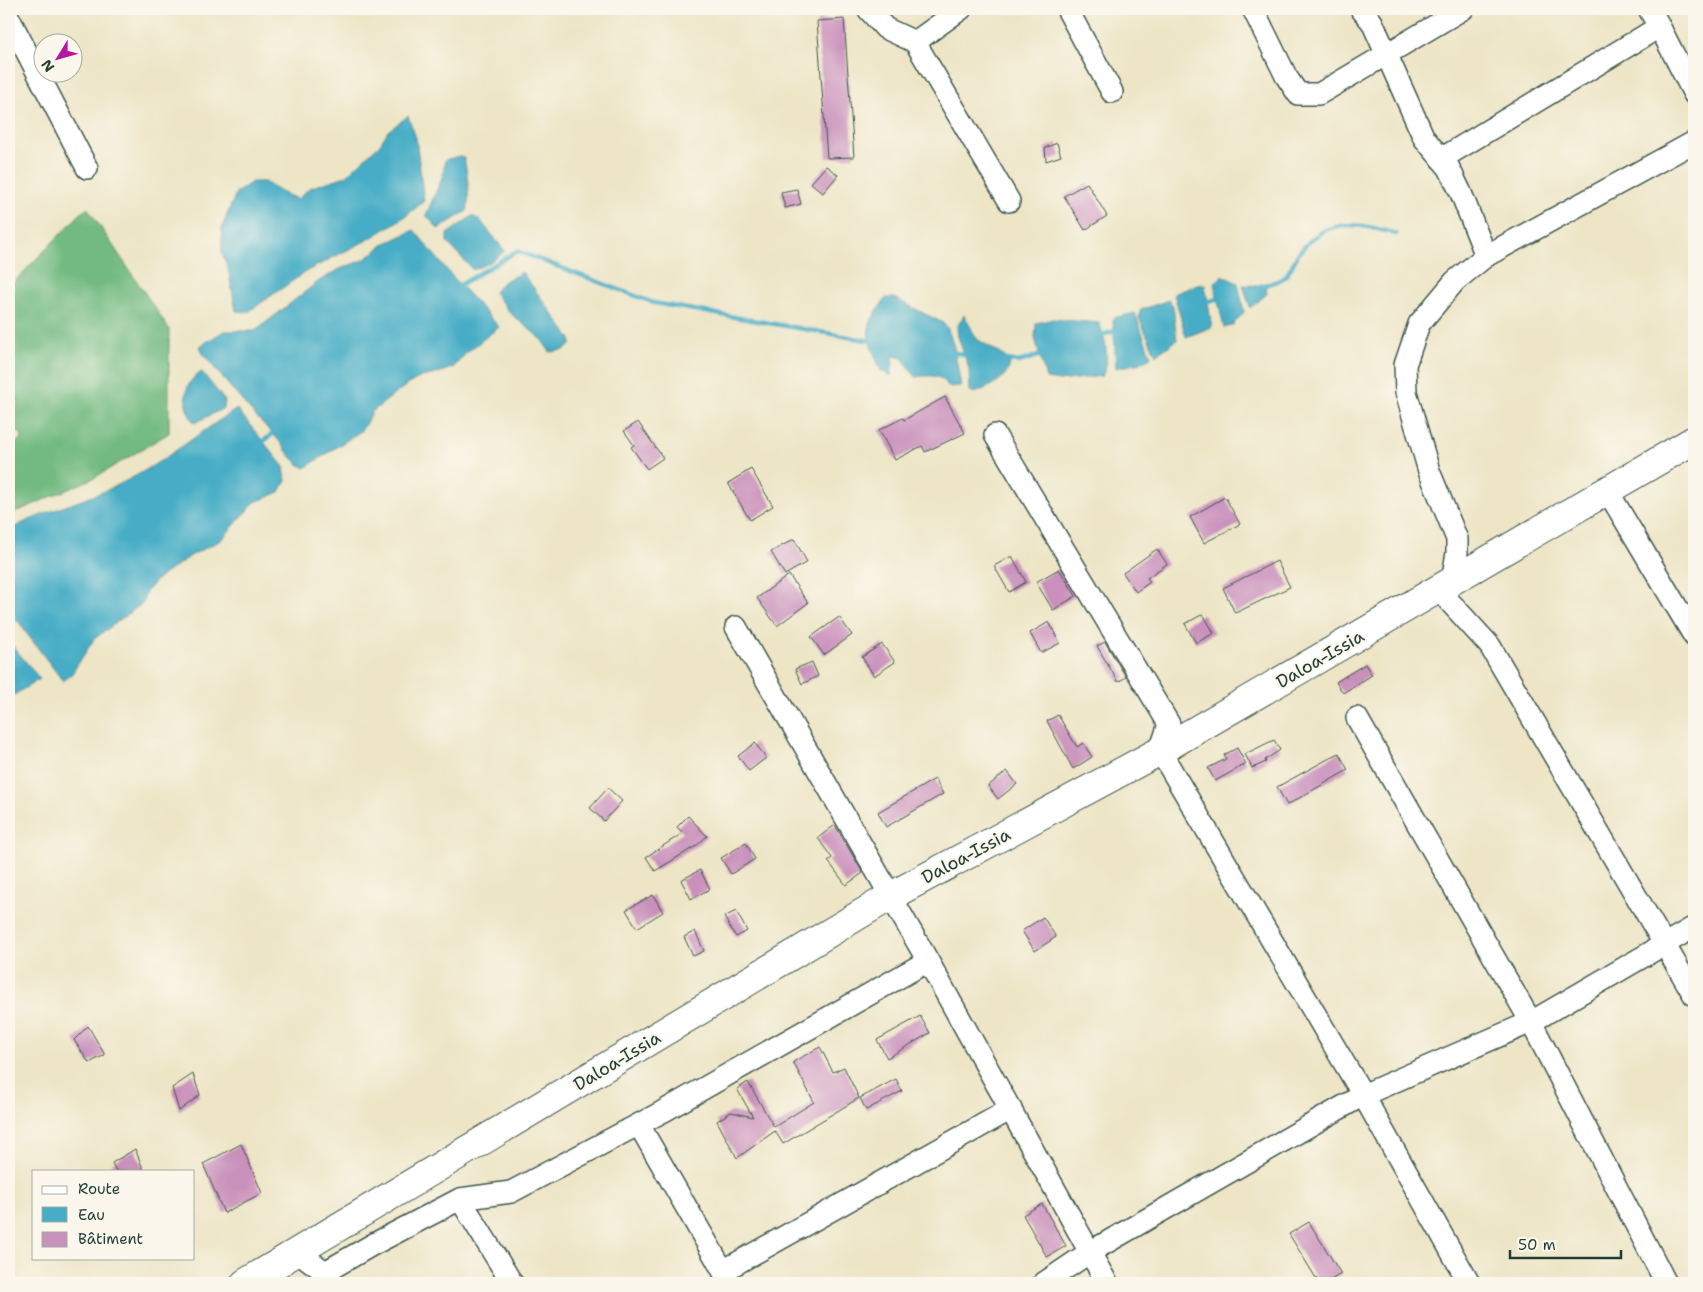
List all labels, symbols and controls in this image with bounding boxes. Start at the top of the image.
north arrow [32,32,82,82]
text: N [37,56,58,76]
street label: Daloa-Issia [1272,624,1368,694]
street label: Daloa-Issia [917,822,1015,890]
street label: Daloa-Issia [569,1026,665,1096]
legend [32,1170,195,1260]
text: Route [78,1179,120,1199]
text: Eau [78,1205,105,1225]
scale bar [1510,1227,1622,1259]
text: Bâtiment [78,1229,143,1249]
text: 50 m [1518,1235,1556,1255]

